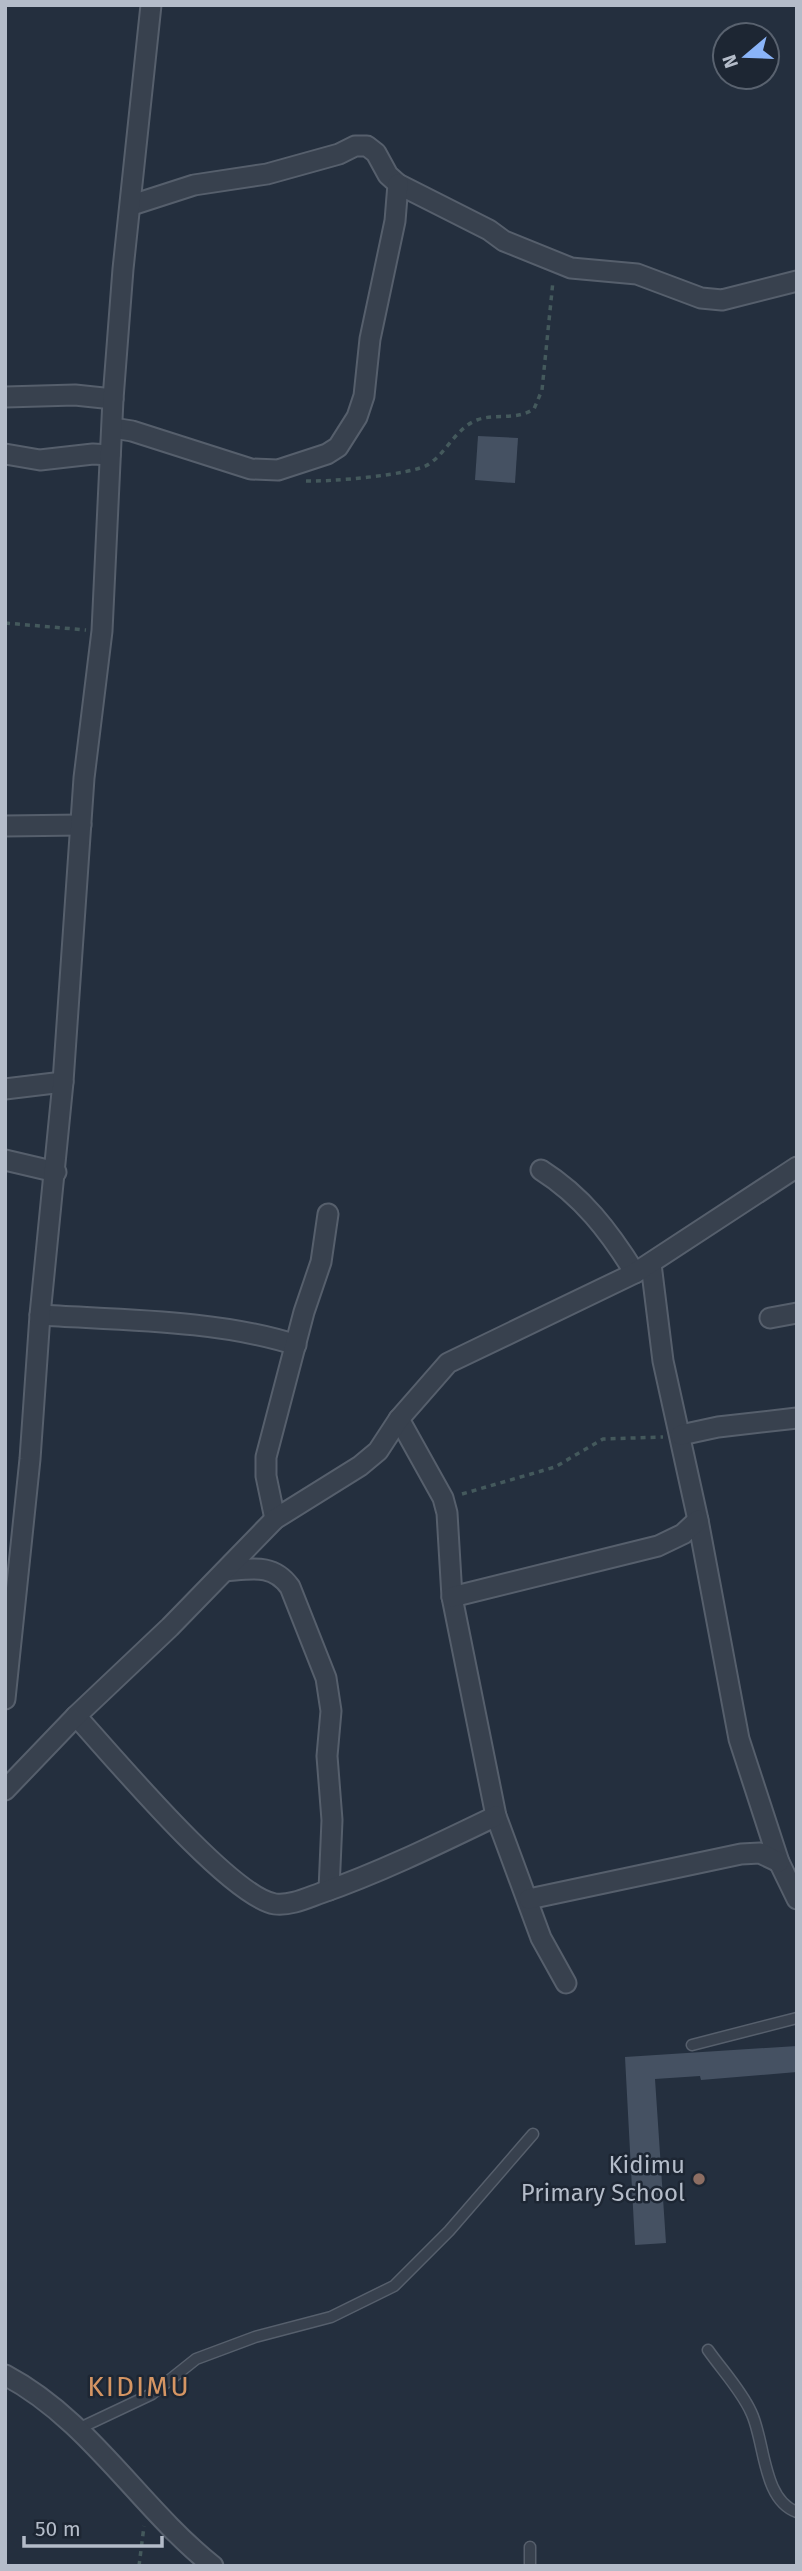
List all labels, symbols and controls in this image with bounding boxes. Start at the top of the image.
north arrow [711,21,781,91]
text: N [717,52,743,71]
place label: Kidimu Primary School [521,2151,685,2207]
marker: Kidimu Primary School [691,2171,707,2187]
district label: KIDIMU [87,2370,191,2403]
scale bar [24,2504,163,2548]
text: 50 m [35,2516,81,2542]

